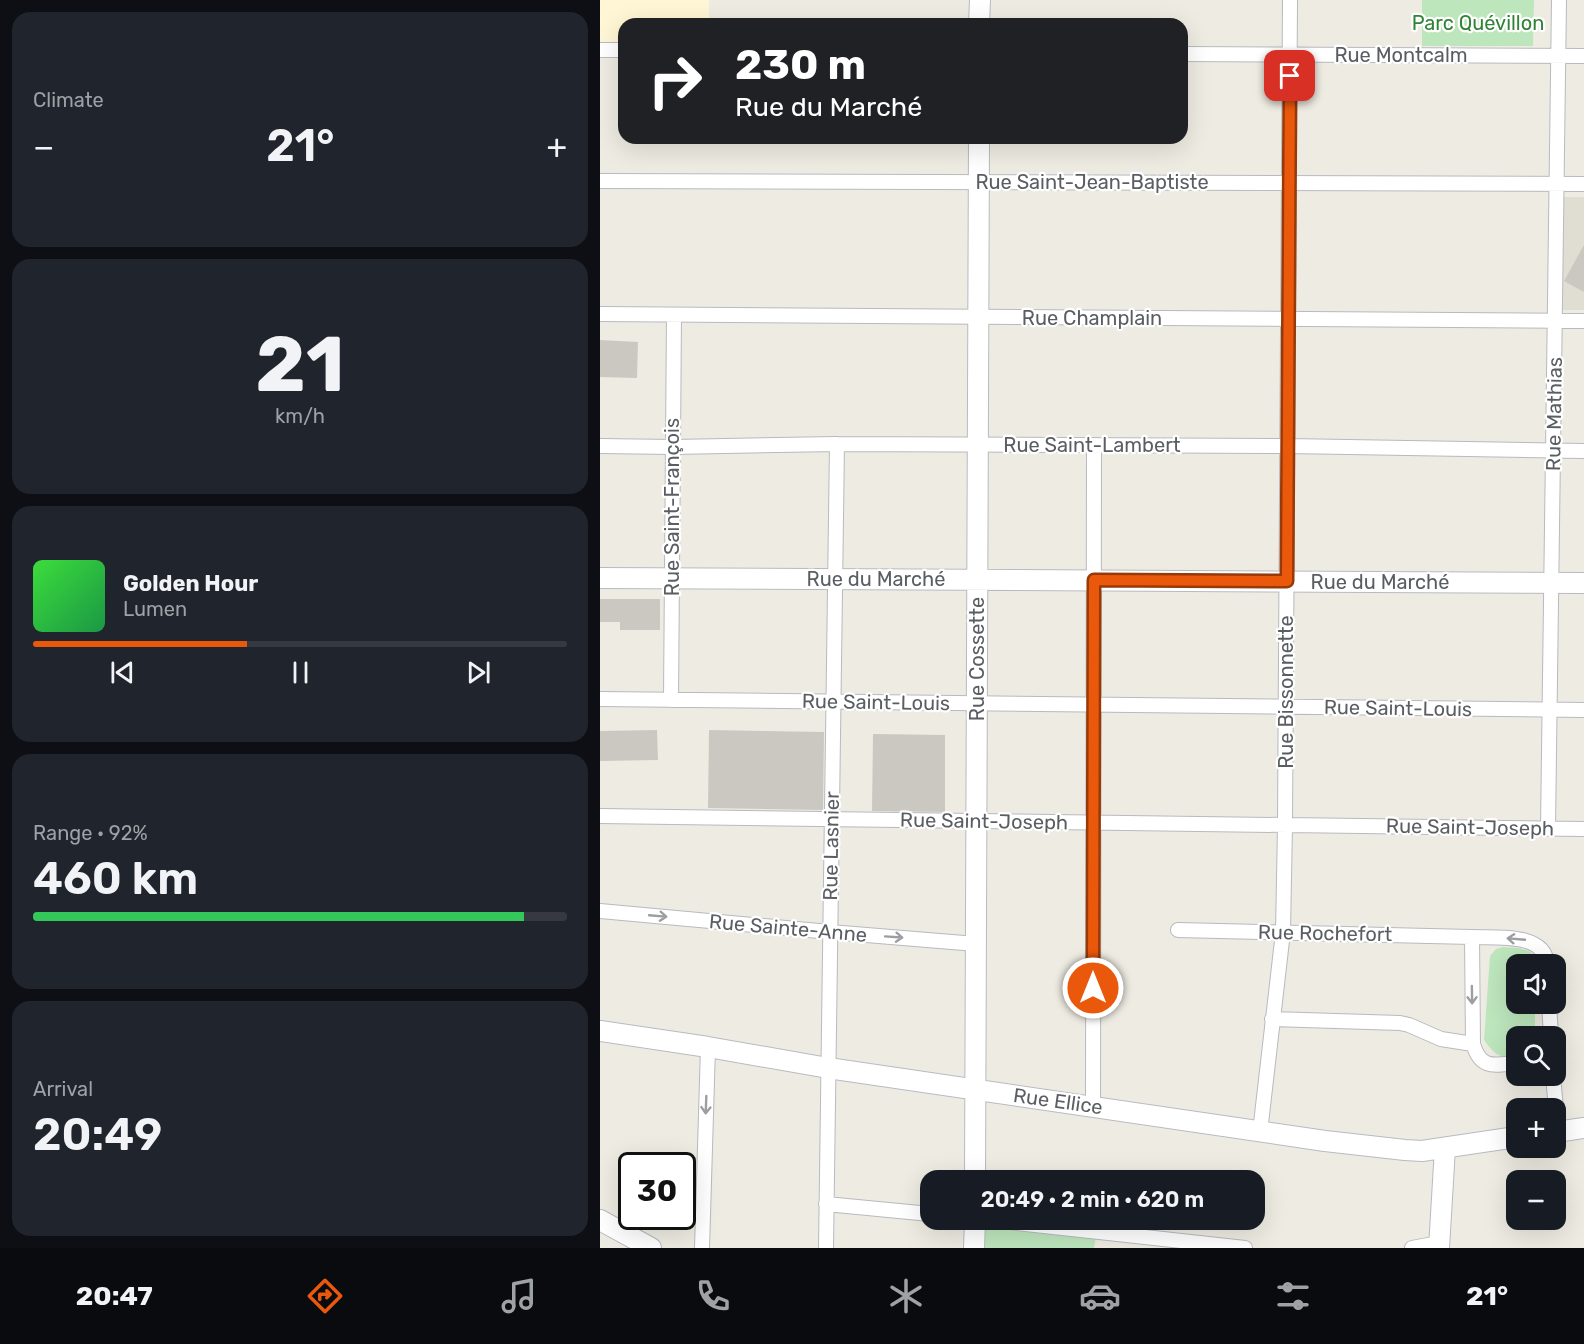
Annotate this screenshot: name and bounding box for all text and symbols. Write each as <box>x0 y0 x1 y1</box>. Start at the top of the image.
park label: Parc Quévillon <box>1412 11 1544 35</box>
text: 230 m <box>735 40 866 90</box>
icon: right <box>636 42 714 120</box>
street label: Rue Montcalm <box>1334 43 1468 67</box>
pin <box>1264 50 1315 101</box>
icon: arrive <box>1273 59 1306 92</box>
text: Climate <box>33 88 104 112</box>
text: Rue du Marché <box>735 91 922 123</box>
text: 21° <box>266 119 335 172</box>
text: − <box>33 127 54 166</box>
text: + <box>546 127 567 166</box>
street label: Rue Saint-Jean-Baptiste <box>975 170 1209 194</box>
street label: Rue Champlain <box>1022 306 1162 330</box>
text: 21 <box>255 318 345 411</box>
street label: Rue Mathias <box>1541 357 1567 471</box>
text: km/h <box>275 404 325 428</box>
street label: Rue Saint-François <box>660 418 684 596</box>
street label: Rue Saint-Lambert <box>1003 433 1181 457</box>
street label: Rue du Marché <box>807 567 945 591</box>
text: Golden Hour <box>123 570 258 597</box>
street label: Rue du Marché <box>1311 570 1449 594</box>
text: Lumen <box>123 597 187 621</box>
street label: Rue Cossette <box>965 597 989 721</box>
street label: Rue Bissonnette <box>1274 615 1298 769</box>
icon: previous <box>106 656 139 689</box>
icon: pause <box>284 656 317 689</box>
icon: next <box>462 656 495 689</box>
street label: Rue Saint-Louis <box>802 689 950 715</box>
street label: Rue Saint-Louis <box>1324 695 1472 721</box>
street label: Rue Lasnier <box>818 791 844 901</box>
street label: Rue Saint-Joseph <box>900 808 1068 834</box>
street label: Rue Saint-Joseph <box>1386 814 1554 840</box>
text: Range · 92% <box>33 821 148 845</box>
text: 460 km <box>33 852 198 905</box>
street label: Rue Sainte-Anne <box>708 909 868 947</box>
one-way arrow <box>648 911 668 922</box>
street label: Rue Rochefort <box>1258 920 1393 946</box>
one-way arrow <box>884 932 904 943</box>
one-way arrow <box>1507 933 1527 944</box>
map controls <box>1506 954 1566 1230</box>
button: sound <box>1506 954 1566 1014</box>
position arrow <box>1061 956 1125 1020</box>
one-way arrow <box>1467 985 1478 1005</box>
button: search <box>1506 1026 1566 1086</box>
text: Arrival <box>33 1077 93 1101</box>
street label: Rue Ellice <box>1012 1083 1104 1119</box>
one-way arrow <box>700 1095 712 1115</box>
button: + <box>1506 1098 1566 1158</box>
text: 20:49 <box>33 1108 162 1161</box>
speed limit sign: 30 <box>618 1152 696 1230</box>
button: − <box>1506 1170 1566 1230</box>
text: 20:49 · 2 min · 620 m <box>981 1186 1204 1213</box>
icon: directions <box>304 1275 346 1317</box>
icon: music <box>498 1275 540 1317</box>
icon: phone <box>692 1275 734 1317</box>
icon: climate <box>885 1275 927 1317</box>
icon: car <box>1079 1275 1121 1317</box>
icon: filters <box>1272 1275 1314 1317</box>
text: 20:47 <box>76 1280 153 1312</box>
text: 21° <box>1466 1280 1508 1312</box>

